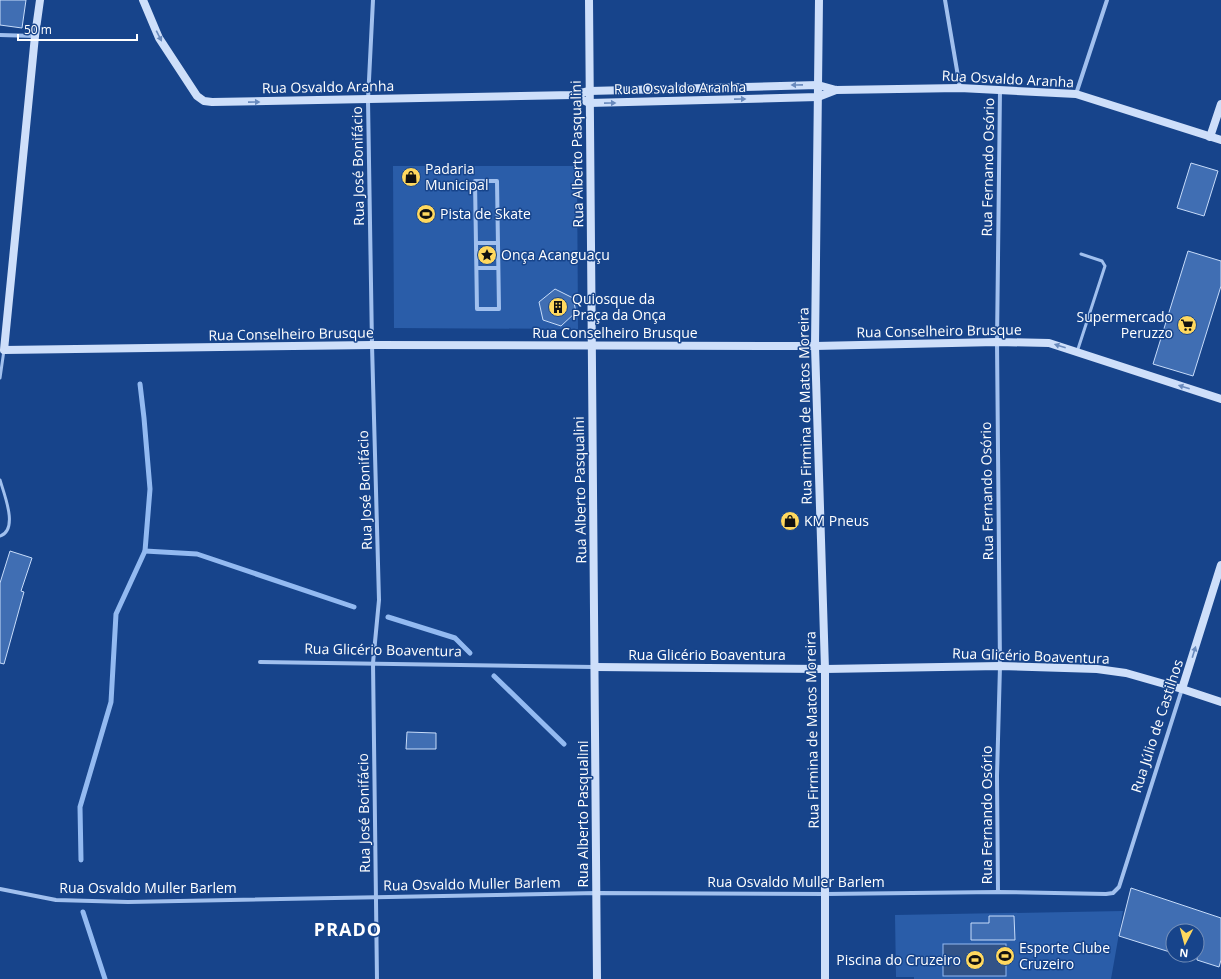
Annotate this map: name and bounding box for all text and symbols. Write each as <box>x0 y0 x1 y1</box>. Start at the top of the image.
scale bar <box>18 16 137 42</box>
text: 50 m <box>24 21 52 38</box>
one-way arrow <box>156 30 162 41</box>
street label: Rua Osvaldo Aranha <box>941 66 1075 91</box>
street label: Rua Osvaldo Aranha <box>262 76 394 97</box>
street label: Rua Osvaldo Aranha <box>614 77 746 98</box>
street label: Rua Alberto Pasqualini <box>566 80 587 228</box>
one-way arrow <box>791 82 803 89</box>
one-way arrow <box>734 96 747 102</box>
street label: Rua Fernando Osório <box>977 97 998 236</box>
one-way arrow <box>248 99 261 105</box>
one-way arrow <box>604 99 616 106</box>
street label: Rua José Bonifácio <box>347 106 368 226</box>
place label: Padaria Municipal <box>425 159 488 194</box>
shop icon: Padaria Municipal <box>400 166 422 188</box>
sports icon: Pista de Skate <box>415 203 437 225</box>
place label: Pista de Skate <box>440 204 531 223</box>
place icon: Onça Acanguaçu <box>476 244 498 266</box>
place label: Onça Acanguaçu <box>501 245 610 264</box>
place label: Quiosque da Praça da Onça <box>572 289 666 324</box>
building icon: Quiosque da Praça da Onça <box>547 296 569 318</box>
street label: Rua Firmina de Matos Moreira <box>793 307 816 505</box>
place label: Supermercado Peruzzo <box>1077 307 1173 342</box>
supermarket icon: Supermercado Peruzzo <box>1176 314 1198 336</box>
street label: Rua Conselheiro Brusque <box>856 320 1022 341</box>
street label: Rua Conselheiro Brusque <box>208 323 374 344</box>
street label: Rua Conselheiro Brusque <box>532 323 698 342</box>
one-way arrow <box>1054 343 1066 349</box>
one-way arrow <box>1178 383 1190 389</box>
street label: Rua Alberto Pasqualini <box>569 416 590 564</box>
street label: Rua Fernando Osório <box>976 422 997 561</box>
street label: Rua José Bonifácio <box>353 430 376 550</box>
shop icon: KM Pneus <box>779 510 801 532</box>
place label: KM Pneus <box>804 511 869 530</box>
street label: Rua Firmina de Matos Moreira <box>800 631 823 829</box>
street label: Rua Glicério Boaventura <box>304 639 462 660</box>
street label: Rua Glicério Boaventura <box>952 643 1110 668</box>
street label: Rua Glicério Boaventura <box>628 645 786 664</box>
one-way arrow <box>1191 646 1197 658</box>
street label: Rua Júlio de Castilhos <box>1126 656 1187 795</box>
street label: Rua Alberto Pasqualini <box>573 740 592 888</box>
street label: Rua Fernando Osório <box>977 746 996 884</box>
street label: Rua José Bonifácio <box>353 753 374 873</box>
street label: Rua Osvaldo Muller Barlem <box>383 872 561 895</box>
street label: Rua Osvaldo Muller Barlem <box>707 872 885 891</box>
street label: Rua Osvaldo Muller Barlem <box>59 878 237 897</box>
district label: PRADO <box>314 917 382 941</box>
north arrow <box>1165 923 1205 963</box>
place label: Esporte Clube Cruzeiro <box>1019 938 1110 973</box>
sports icon: Esporte Clube Cruzeiro <box>994 945 1016 967</box>
text: N <box>1179 946 1189 961</box>
sports icon: Piscina do Cruzeiro <box>964 949 986 971</box>
place label: Piscina do Cruzeiro <box>836 950 961 969</box>

